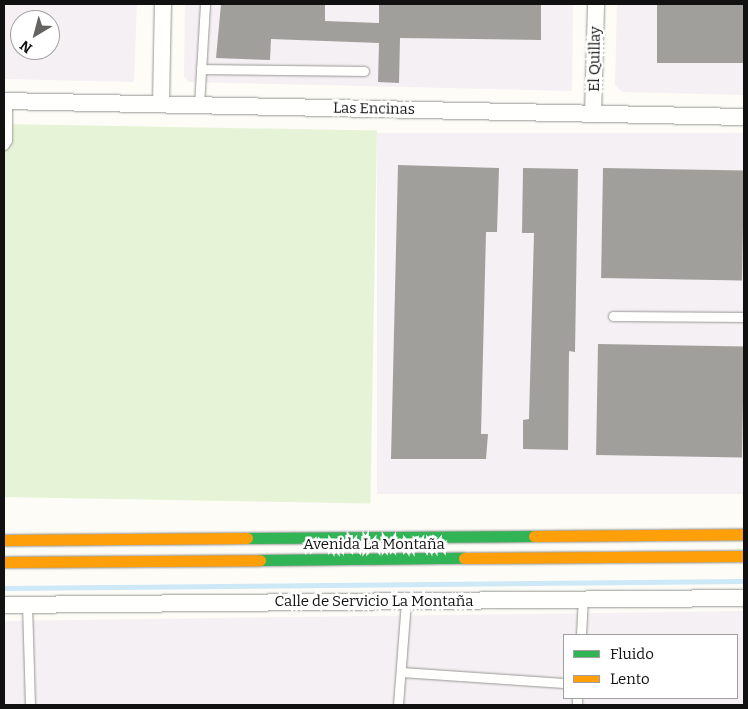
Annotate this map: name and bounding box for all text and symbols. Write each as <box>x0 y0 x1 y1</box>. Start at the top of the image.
north arrow <box>10 10 60 60</box>
street label: El Quillay <box>585 26 605 92</box>
text: N <box>17 37 36 57</box>
street label: Las Encinas <box>333 99 415 119</box>
street label: Avenida La Montaña <box>303 536 445 554</box>
street label: Calle de Servicio La Montaña <box>275 593 473 611</box>
legend <box>563 634 738 699</box>
text: Fluido <box>610 645 654 663</box>
text: Lento <box>610 670 650 688</box>

